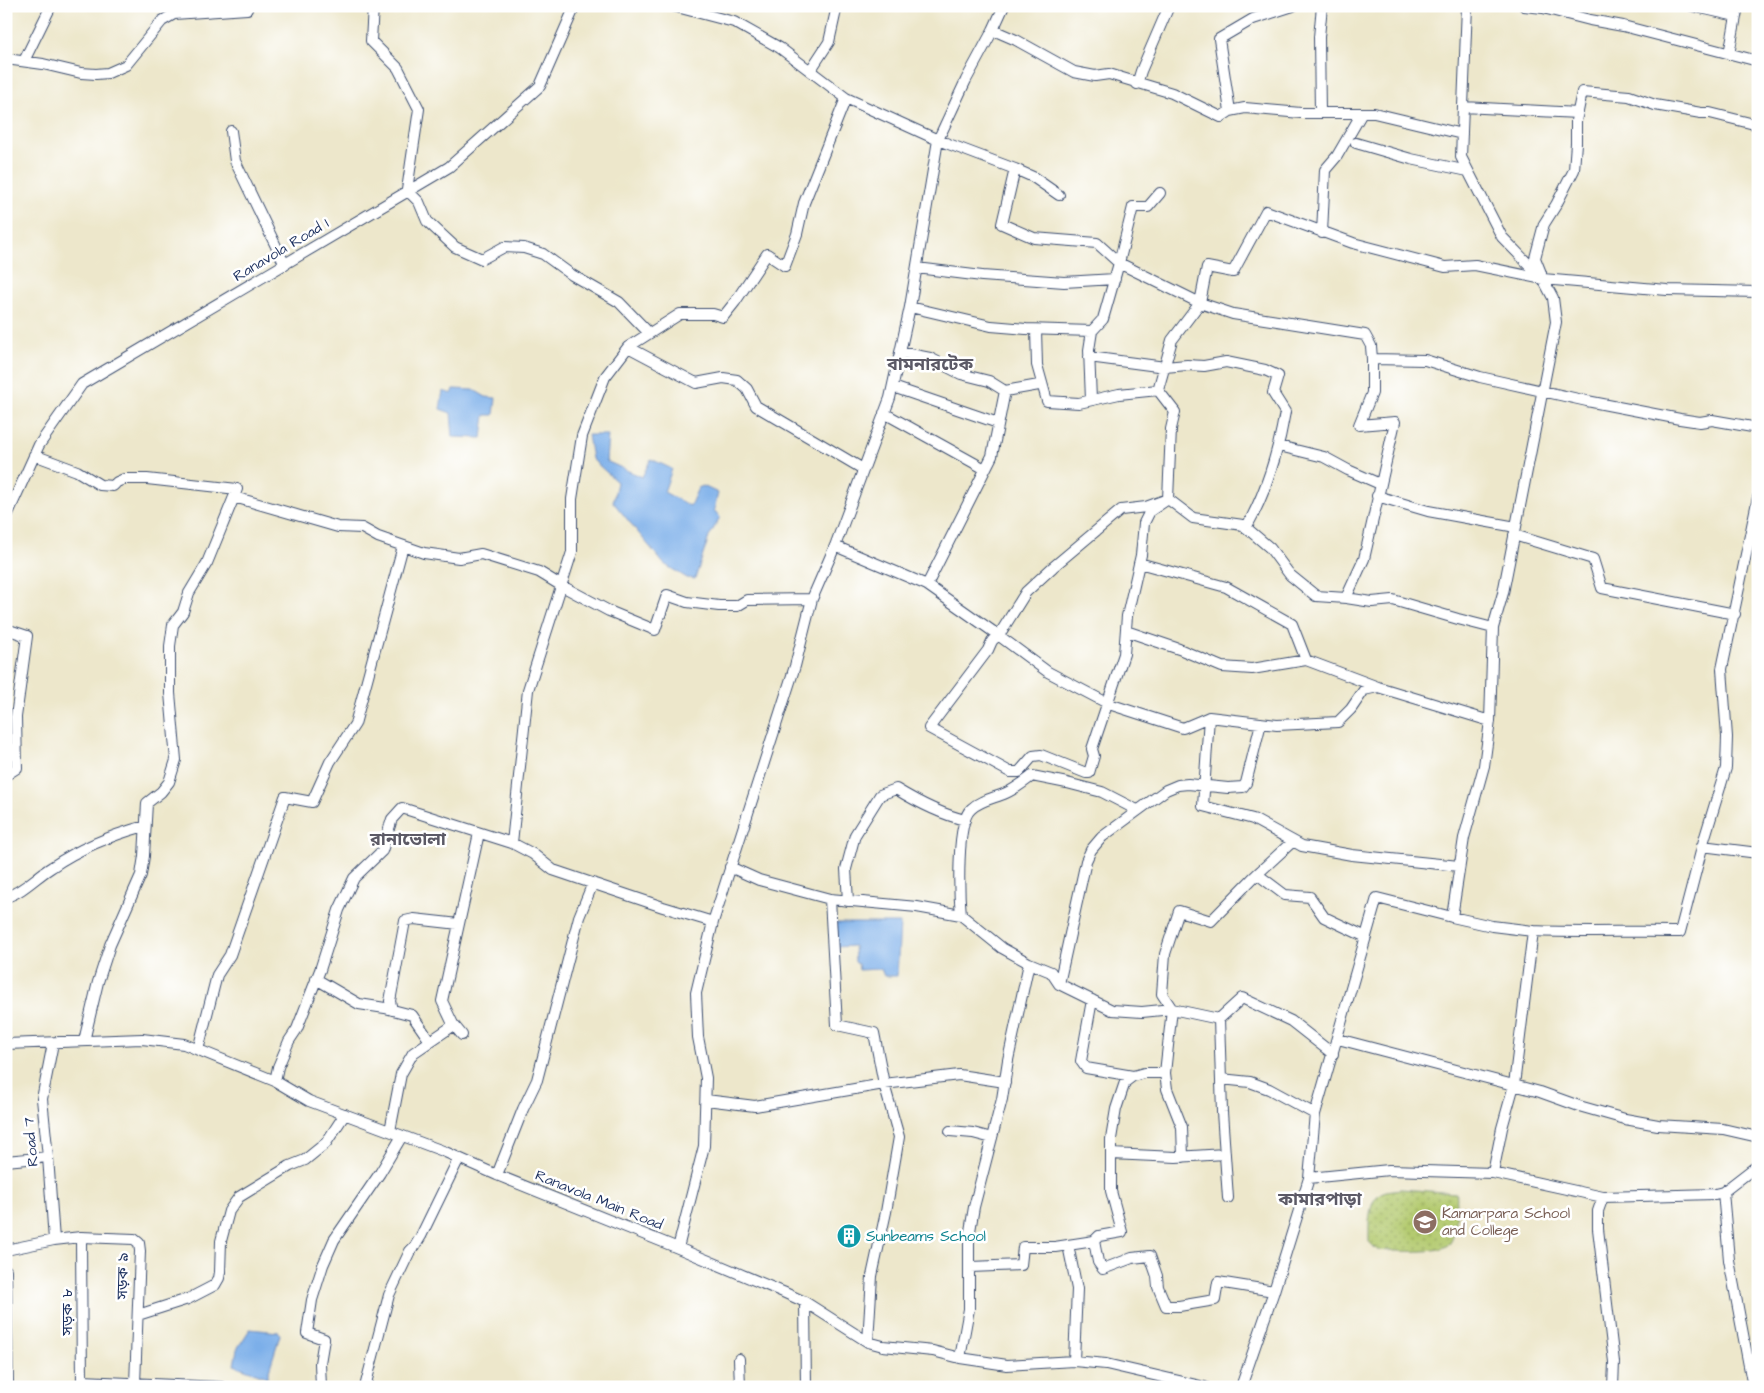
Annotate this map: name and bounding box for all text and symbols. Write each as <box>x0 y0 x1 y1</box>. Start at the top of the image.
street label: Ranavola Road 1 <box>229 213 333 287</box>
district label: বামনারটেক <box>886 352 973 377</box>
district label: রানাভোলা <box>369 827 447 852</box>
street label: Road 7 <box>18 1116 44 1168</box>
street label: Ranavola Main Road <box>532 1165 666 1235</box>
district label: কামারপাড়া <box>1277 1187 1363 1212</box>
place label: Kamarpara School and College <box>1442 1203 1570 1242</box>
school or university icon: Kamarpara School and College <box>1412 1209 1438 1235</box>
building icon: Sunbeams School <box>836 1223 862 1249</box>
place label: Sunbeams School <box>866 1226 986 1247</box>
street label: সড়ক ৯ <box>112 1252 134 1301</box>
street label: সড়ক ৮ <box>57 1288 78 1337</box>

